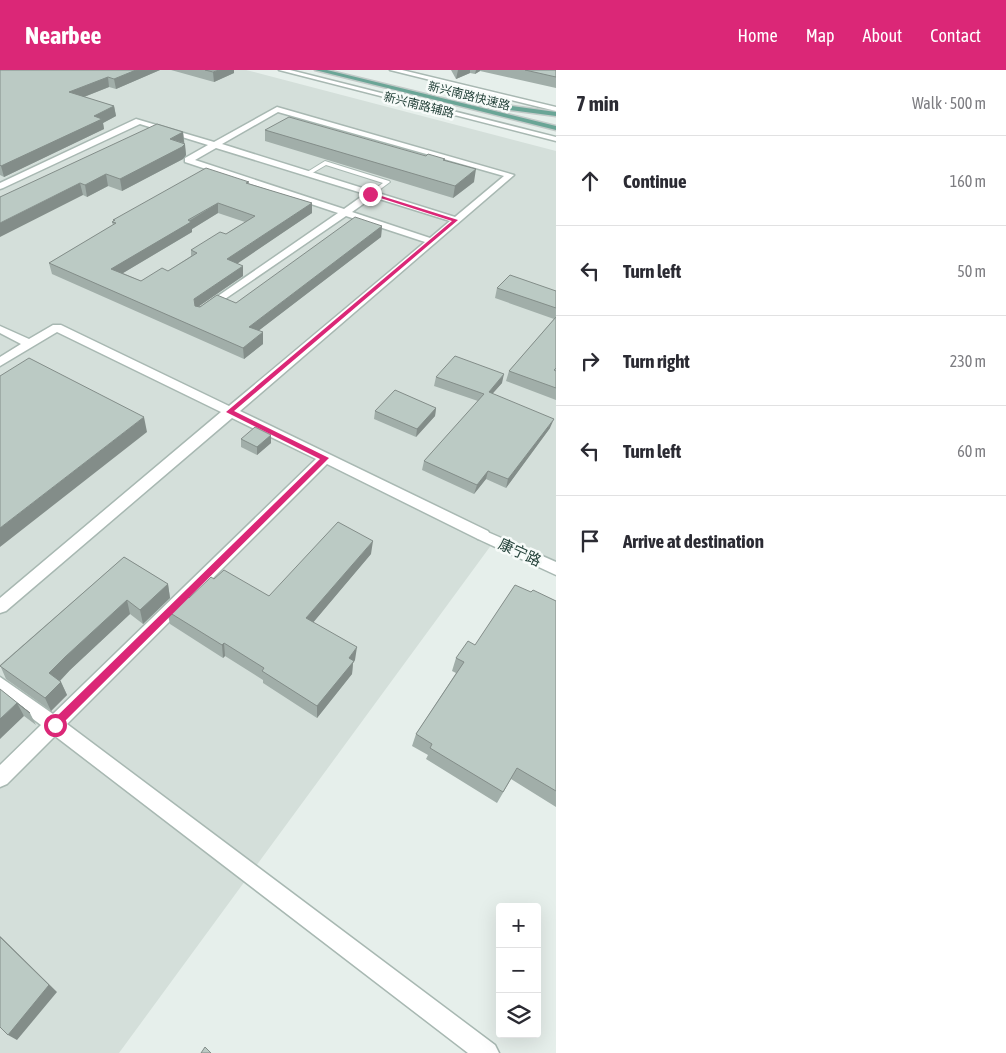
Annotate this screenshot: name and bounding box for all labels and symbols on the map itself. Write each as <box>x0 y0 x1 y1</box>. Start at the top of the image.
street label: 新兴南路快速路 <box>427 79 511 113</box>
street label: 新兴南路辅路 <box>382 89 456 121</box>
route end <box>359 183 382 206</box>
street label: 康宁路 <box>496 535 544 569</box>
route start <box>44 714 67 737</box>

